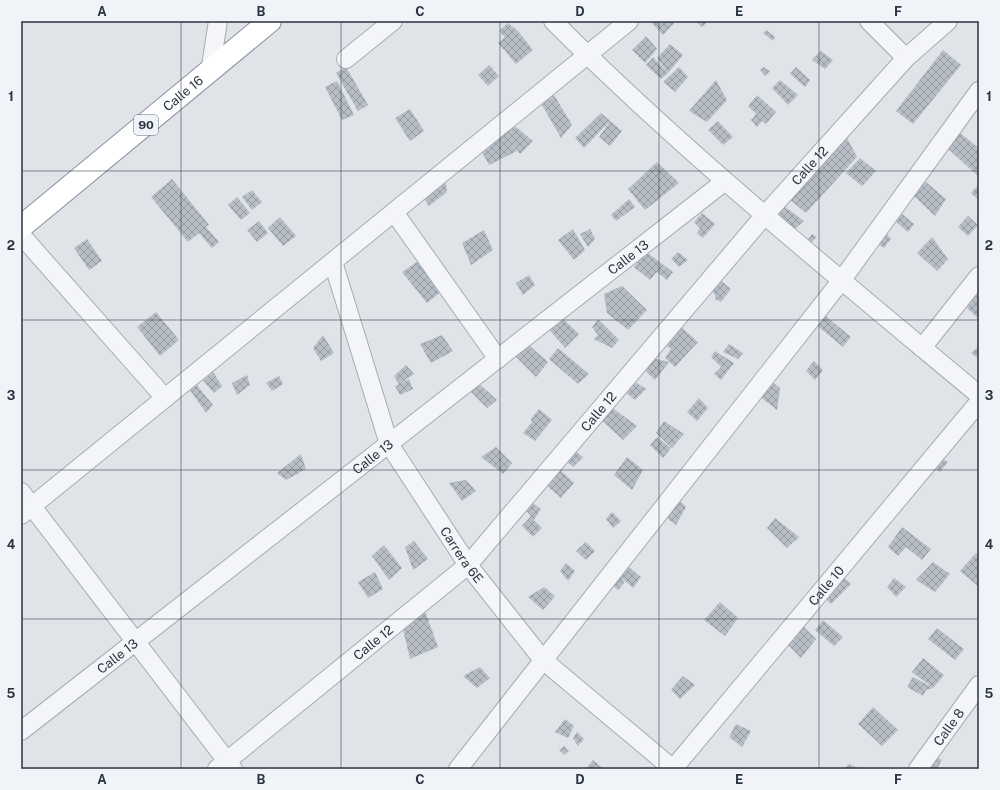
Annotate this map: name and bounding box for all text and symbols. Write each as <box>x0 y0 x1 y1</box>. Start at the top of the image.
text: A <box>97 4 107 19</box>
text: B <box>257 4 266 19</box>
text: C <box>415 4 425 19</box>
text: D <box>575 4 585 19</box>
text: E <box>735 4 743 19</box>
text: F <box>894 4 902 19</box>
street label: Calle 16 <box>160 73 206 114</box>
text: 1 <box>8 89 14 104</box>
text: 1 <box>986 89 992 104</box>
road number: 90 <box>134 115 158 135</box>
street label: Calle 12 <box>789 143 831 188</box>
street label: Calle 13 <box>605 237 651 278</box>
text: 2 <box>7 238 15 253</box>
text: 2 <box>985 238 993 253</box>
text: 3 <box>7 388 16 403</box>
text: 3 <box>985 388 994 403</box>
street label: Calle 12 <box>578 389 620 434</box>
street label: Calle 13 <box>350 436 396 477</box>
street label: Carrera 6E <box>437 524 486 586</box>
text: 4 <box>7 537 16 552</box>
text: 4 <box>985 537 994 552</box>
street label: Calle 10 <box>806 563 847 609</box>
street label: Calle 12 <box>350 622 396 663</box>
street label: Calle 13 <box>94 636 141 677</box>
text: 5 <box>7 686 16 701</box>
text: 5 <box>985 686 994 701</box>
street label: Calle 8 <box>930 706 967 749</box>
text: A <box>97 772 107 787</box>
text: B <box>257 772 266 787</box>
text: C <box>415 772 425 787</box>
text: D <box>575 772 585 787</box>
text: E <box>735 772 743 787</box>
text: F <box>894 772 902 787</box>

